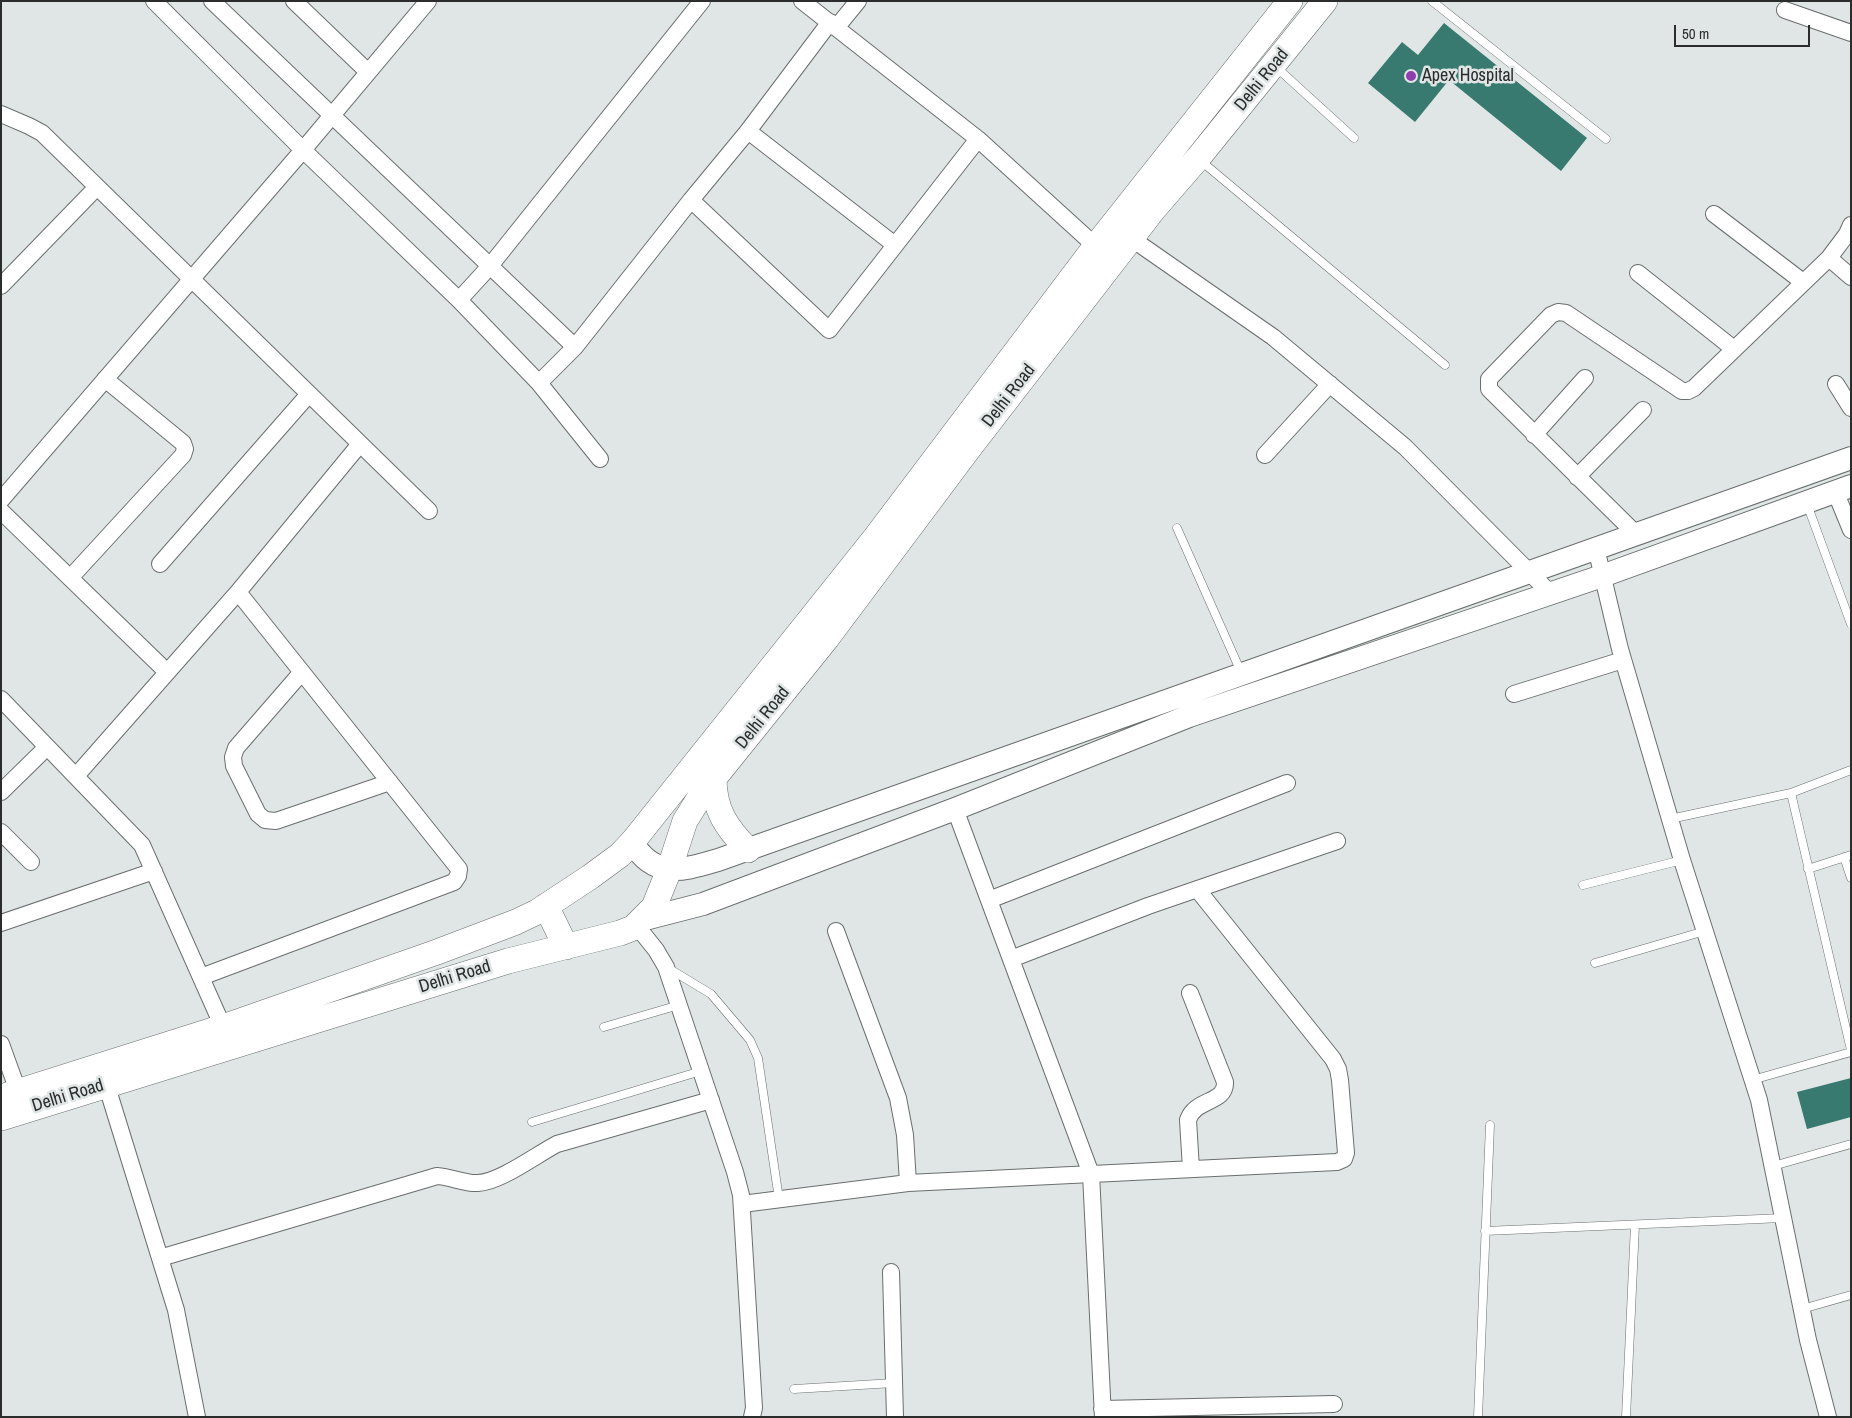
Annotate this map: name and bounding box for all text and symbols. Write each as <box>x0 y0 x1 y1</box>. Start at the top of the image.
scale bar <box>1677 15 1813 47</box>
text: 50 m <box>1682 23 1709 44</box>
street label: Delhi Road <box>1230 45 1294 115</box>
place label: Apex Hospital <box>1422 65 1514 87</box>
marker: Apex Hospital <box>1404 69 1418 83</box>
street label: Delhi Road <box>978 360 1040 432</box>
street label: Delhi Road <box>731 683 795 753</box>
street label: Delhi Road <box>417 956 493 998</box>
street label: Delhi Road <box>30 1075 106 1117</box>

